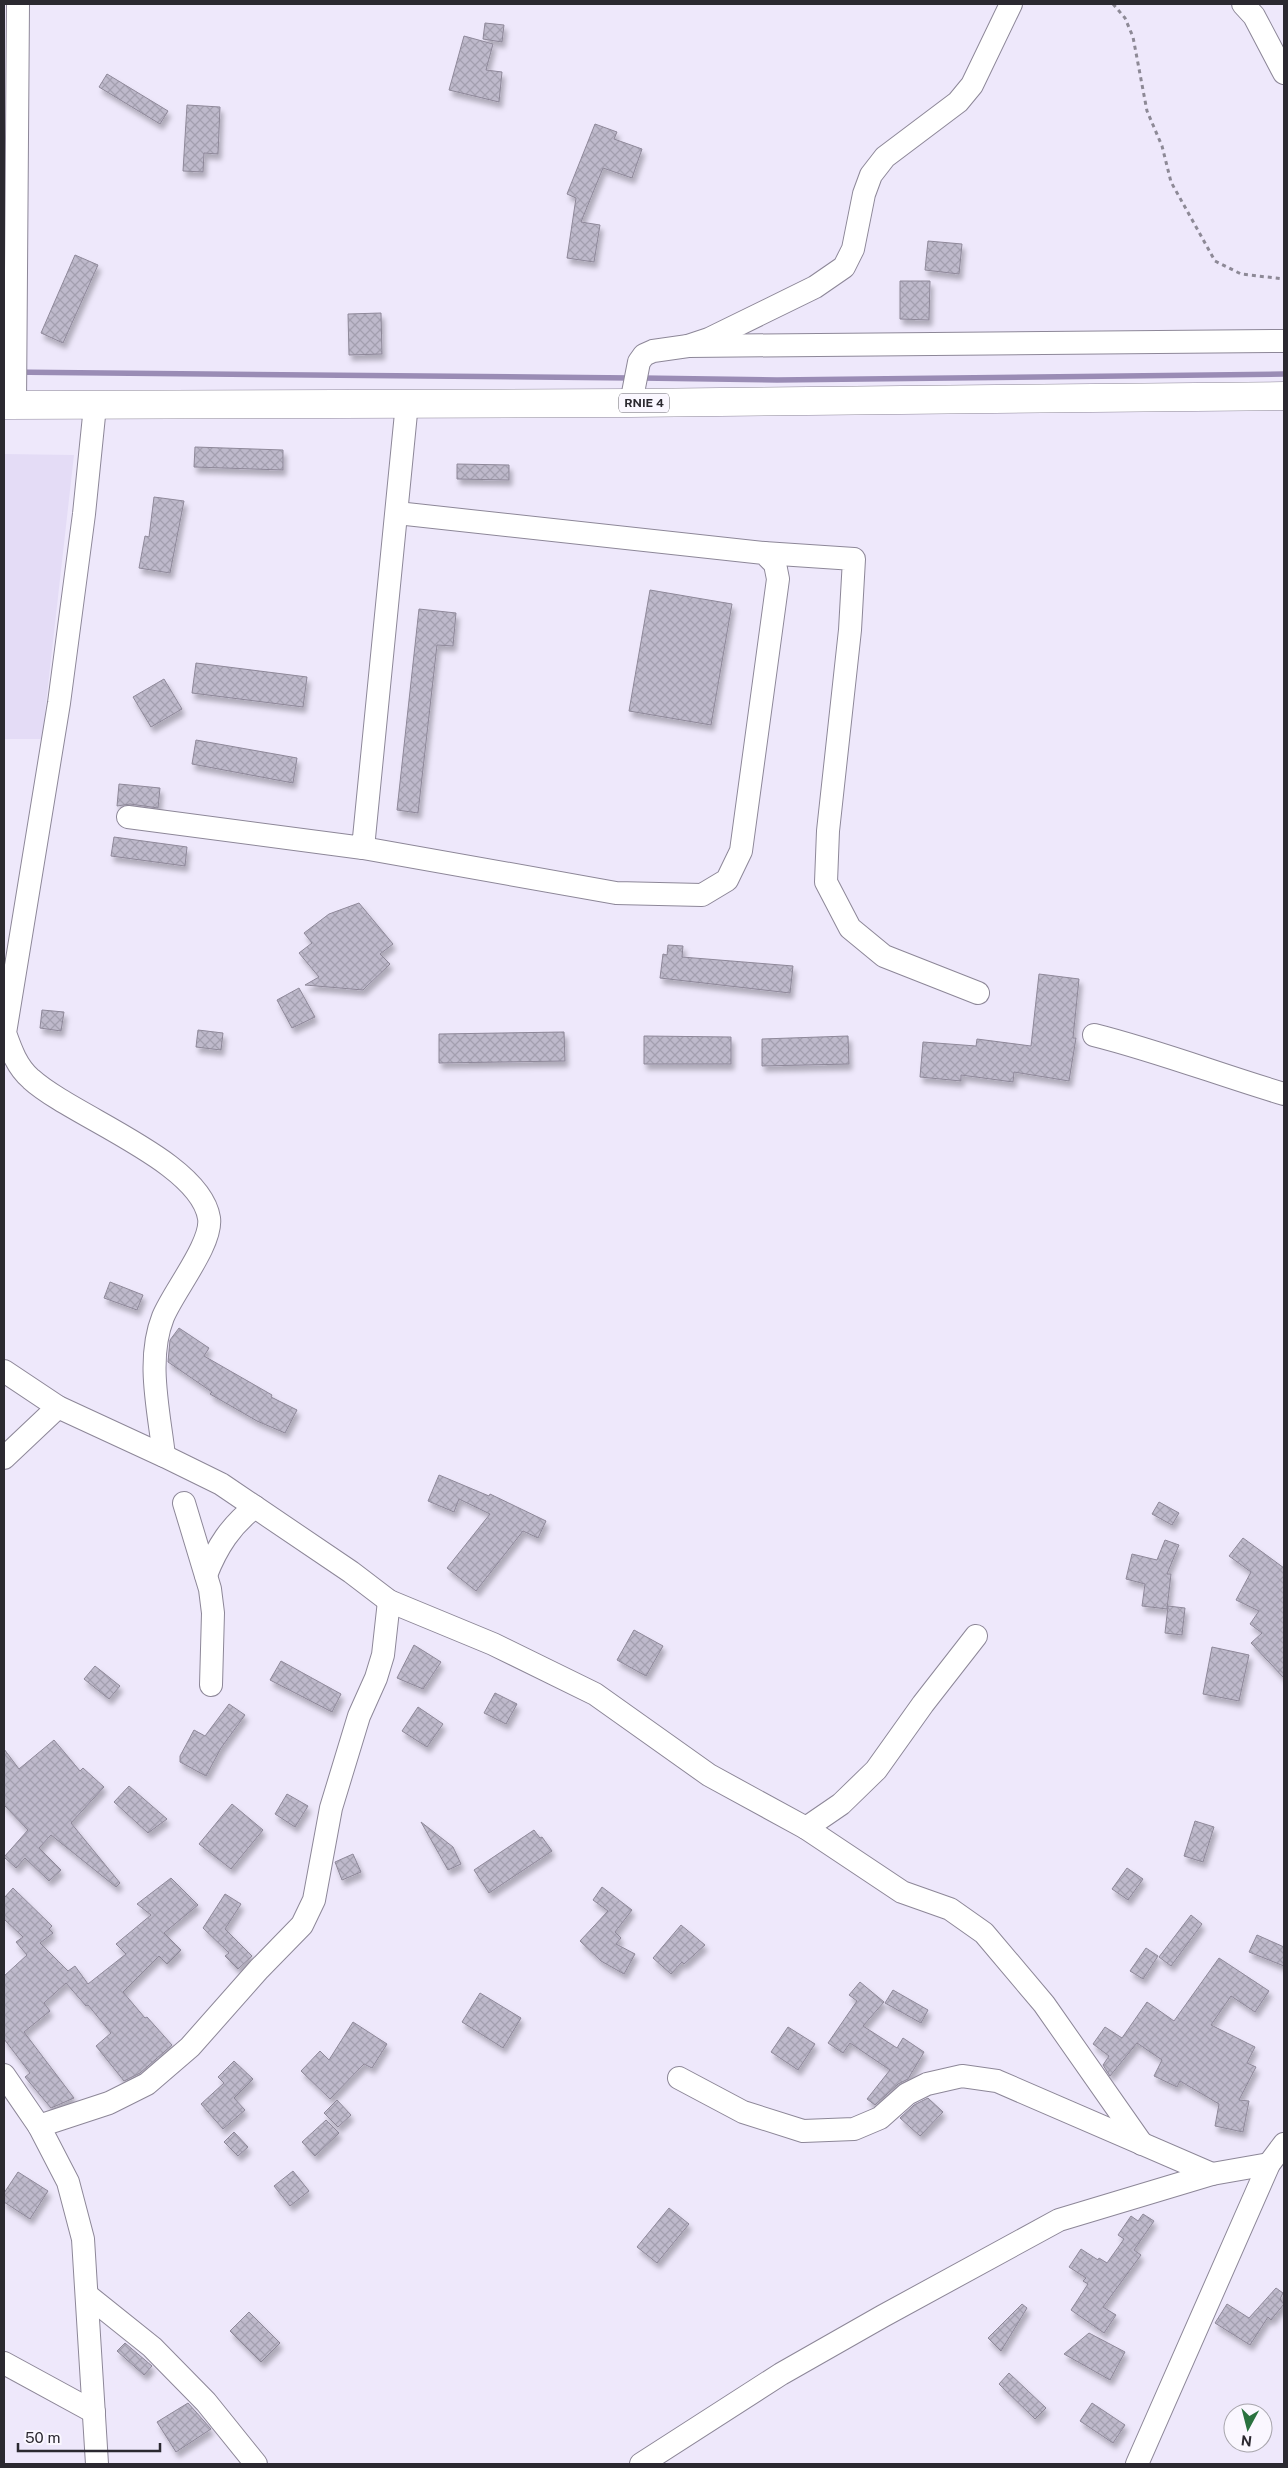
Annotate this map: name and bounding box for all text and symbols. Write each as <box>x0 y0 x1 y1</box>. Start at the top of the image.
road number: RNIE 4 <box>619 393 669 412</box>
north arrow <box>1223 2403 1273 2453</box>
scale bar <box>18 2420 160 2452</box>
text: 50 m <box>25 2429 60 2446</box>
text: N <box>1240 2432 1253 2450</box>

